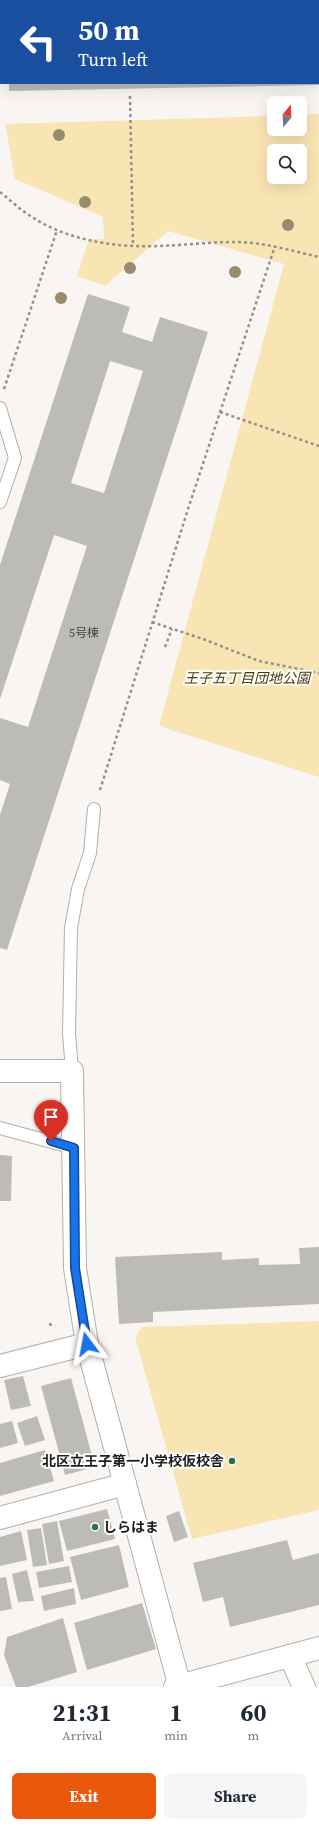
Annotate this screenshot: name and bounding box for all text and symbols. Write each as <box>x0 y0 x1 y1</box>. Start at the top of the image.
text: 50 m <box>78 11 140 49</box>
icon: left <box>12 16 64 68</box>
text: Turn left <box>78 47 148 72</box>
north arrow <box>267 96 307 136</box>
map controls <box>267 96 307 184</box>
button: search <box>267 144 307 184</box>
house number: 5号棟 <box>69 625 99 641</box>
park label: 王子五丁目団地公園 <box>184 668 312 688</box>
pin <box>34 1100 68 1141</box>
icon: arrive <box>40 1106 62 1128</box>
position arrow <box>66 1323 108 1365</box>
place label: 北区立王子第一小学校仮校舎 <box>42 1451 224 1471</box>
marker: 北区立王子第一小学校仮校舎 <box>227 1456 237 1466</box>
place label: しらはま <box>103 1517 159 1537</box>
marker: しらはま <box>90 1522 100 1532</box>
text: 21:31 <box>53 1696 112 1729</box>
text: 1 <box>170 1696 183 1729</box>
text: 60 <box>240 1696 266 1729</box>
text: Arrival <box>62 1727 102 1744</box>
text: min <box>164 1727 188 1744</box>
text: m <box>248 1727 259 1744</box>
button: Exit <box>12 1773 156 1819</box>
button: Share <box>164 1773 307 1819</box>

